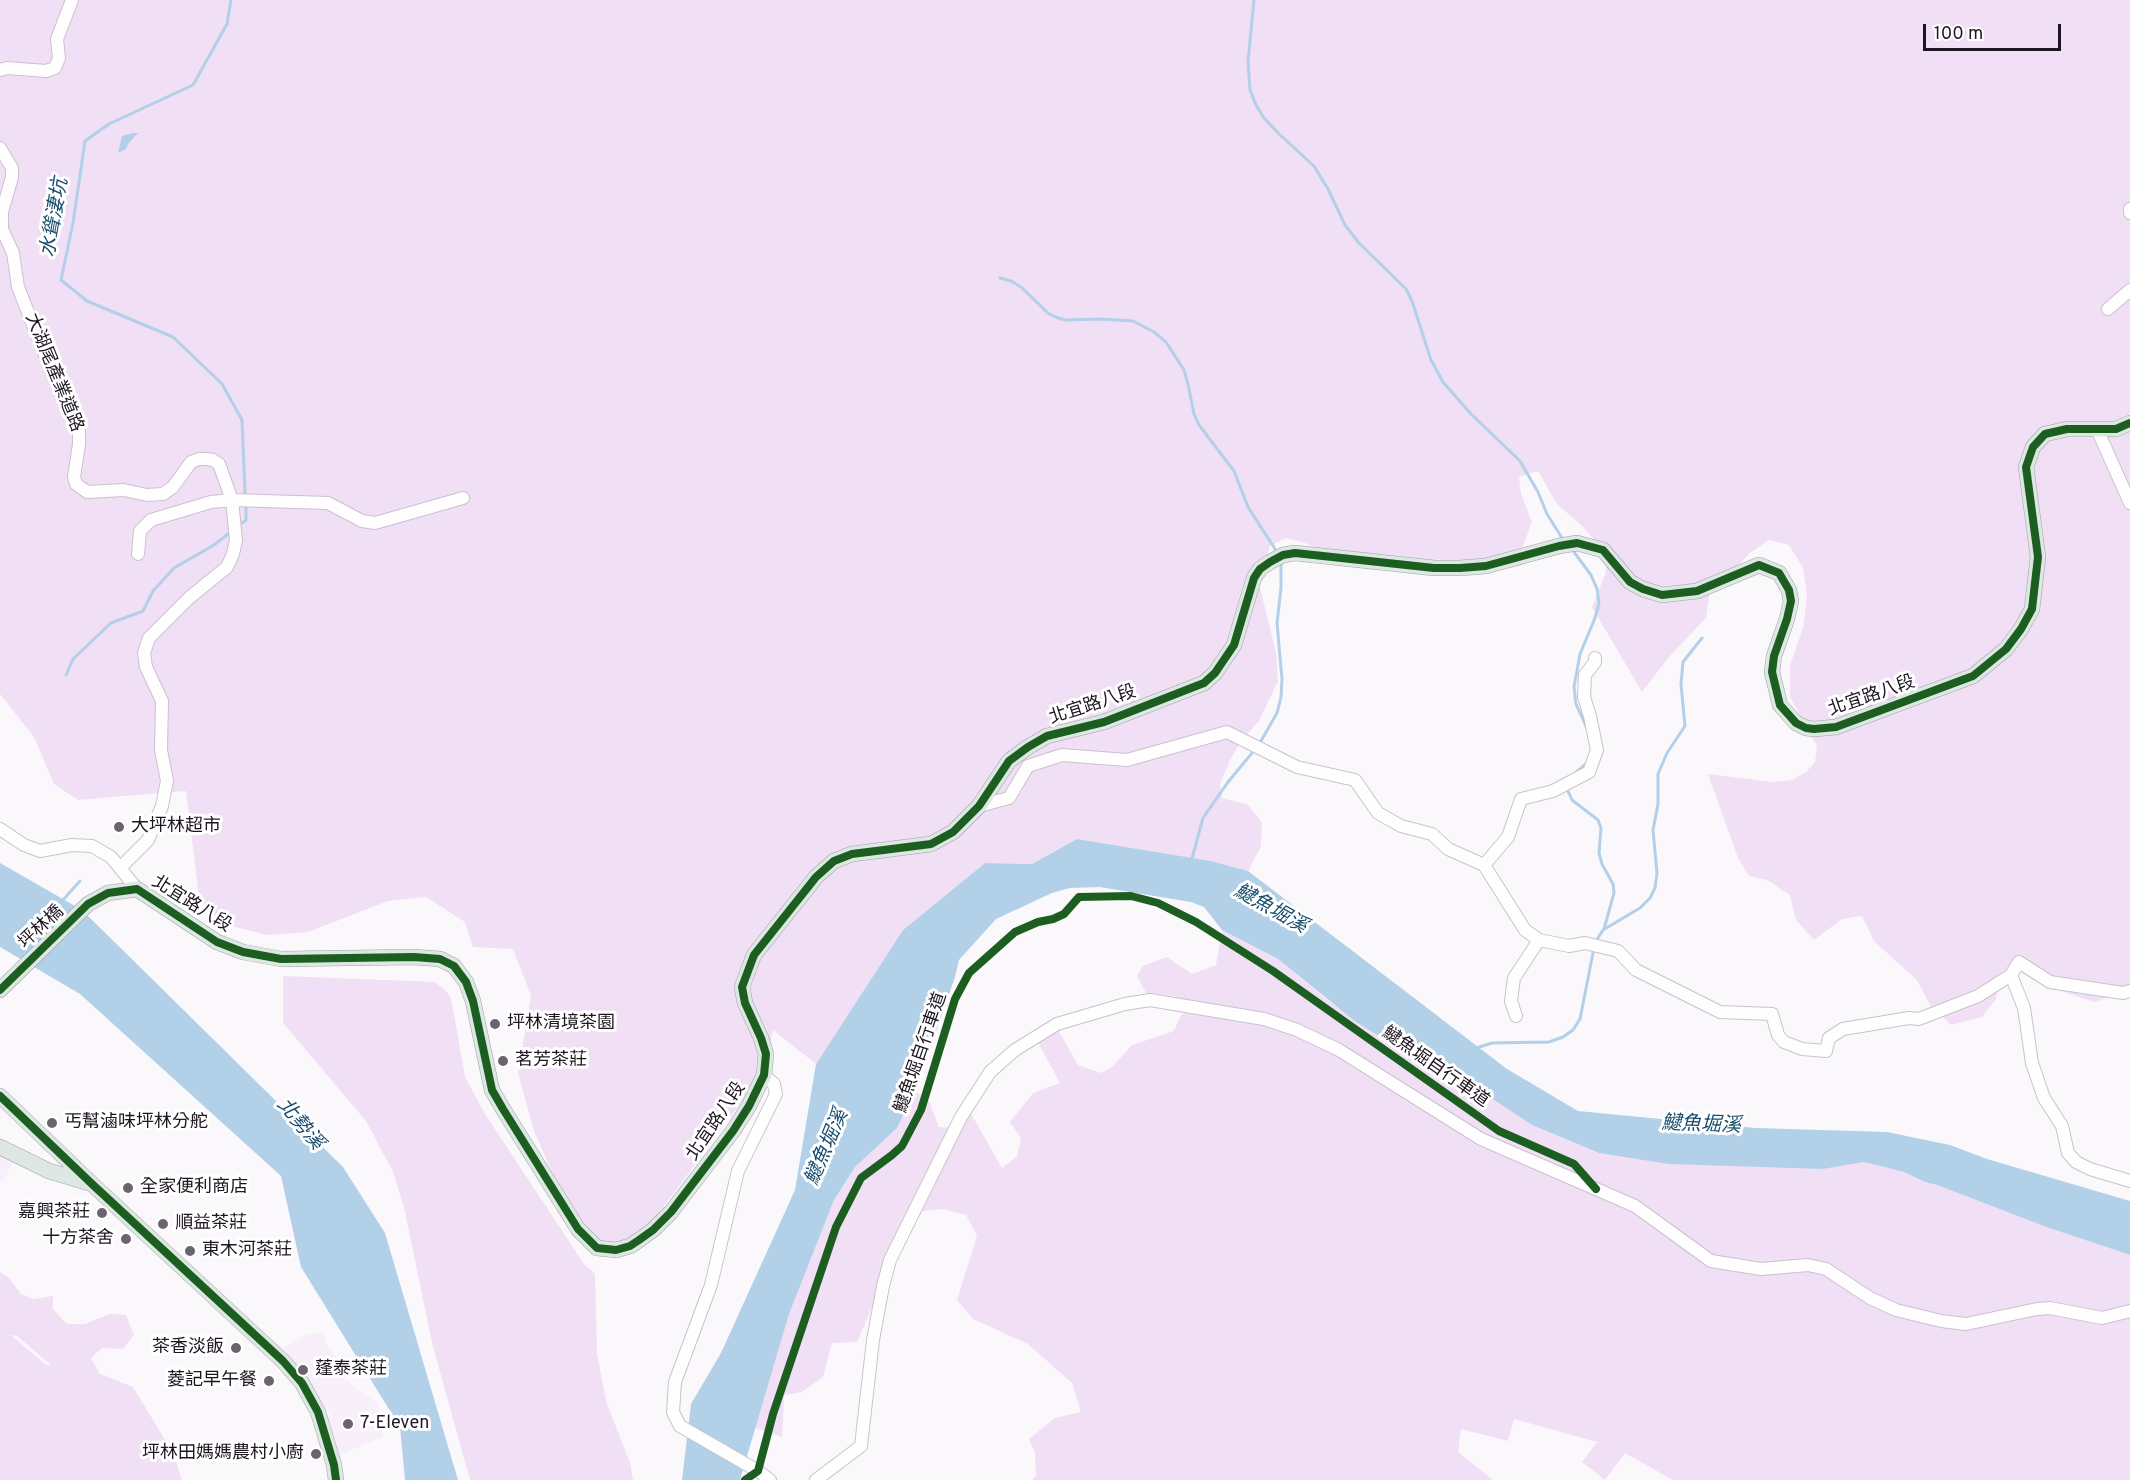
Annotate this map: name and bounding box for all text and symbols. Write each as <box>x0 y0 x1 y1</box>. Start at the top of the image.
scale bar <box>1926 12 2064 50</box>
text: 100 m <box>1934 23 1983 46</box>
water label: 水聳淒坑 <box>37 177 75 259</box>
street label: 大湖尾產業道路 <box>19 311 87 435</box>
street label: 北宜路八段 <box>1826 672 1918 722</box>
street label: 北宜路八段 <box>1047 682 1139 730</box>
place label: 大坪林超市 <box>131 816 221 838</box>
marker: 大坪林超市 <box>112 820 126 834</box>
street label: 北宜路八段 <box>147 872 235 938</box>
water label: 𩻸魚堀溪 <box>1229 880 1311 940</box>
street label: 坪林橋 <box>15 902 69 954</box>
street label: 𩻸魚堀自行車道 <box>891 990 953 1116</box>
place label: 坪林清境茶園 <box>507 1013 615 1035</box>
marker: 坪林清境茶園 <box>488 1017 502 1031</box>
street label: 𩻸魚堀自行車道 <box>1377 1023 1493 1113</box>
place label: 茗芳茶莊 <box>515 1050 587 1072</box>
marker: 茗芳茶莊 <box>496 1054 510 1068</box>
street label: 北宜路八段 <box>683 1079 751 1165</box>
water label: 北勢溪 <box>271 1094 327 1156</box>
water label: 𩻸魚堀溪 <box>801 1106 855 1190</box>
place label: 丐幫滷味坪林分舵 <box>64 1112 208 1134</box>
water label: 𩻸魚堀溪 <box>1661 1113 1741 1139</box>
marker: 丐幫滷味坪林分舵 <box>45 1116 59 1130</box>
place label: 全家便利商店 <box>140 1177 248 1199</box>
marker: 全家便利商店 <box>121 1181 135 1195</box>
place label: 嘉興茶莊 <box>18 1202 90 1224</box>
marker: 嘉興茶莊 <box>95 1206 109 1220</box>
place label: 順益茶莊 <box>175 1213 247 1235</box>
marker: 順益茶莊 <box>156 1217 170 1231</box>
place label: 十方茶舍 <box>42 1228 114 1250</box>
marker: 十方茶舍 <box>119 1232 133 1246</box>
place label: 東木河茶莊 <box>202 1240 292 1262</box>
marker: 東木河茶莊 <box>183 1244 197 1258</box>
place label: 茶香淡飯 <box>152 1337 224 1359</box>
marker: 茶香淡飯 <box>229 1341 243 1355</box>
place label: 蓬泰茶莊 <box>315 1359 387 1381</box>
marker: 蓬泰茶莊 <box>296 1363 310 1377</box>
place label: 菱記早午餐 <box>167 1370 257 1392</box>
marker: 菱記早午餐 <box>262 1374 276 1388</box>
place label: 7-Eleven <box>360 1413 429 1435</box>
marker: 7-Eleven <box>341 1417 355 1431</box>
place label: 坪林田媽媽農村小廚 <box>142 1443 304 1465</box>
marker: 坪林田媽媽農村小廚 <box>309 1447 323 1461</box>

